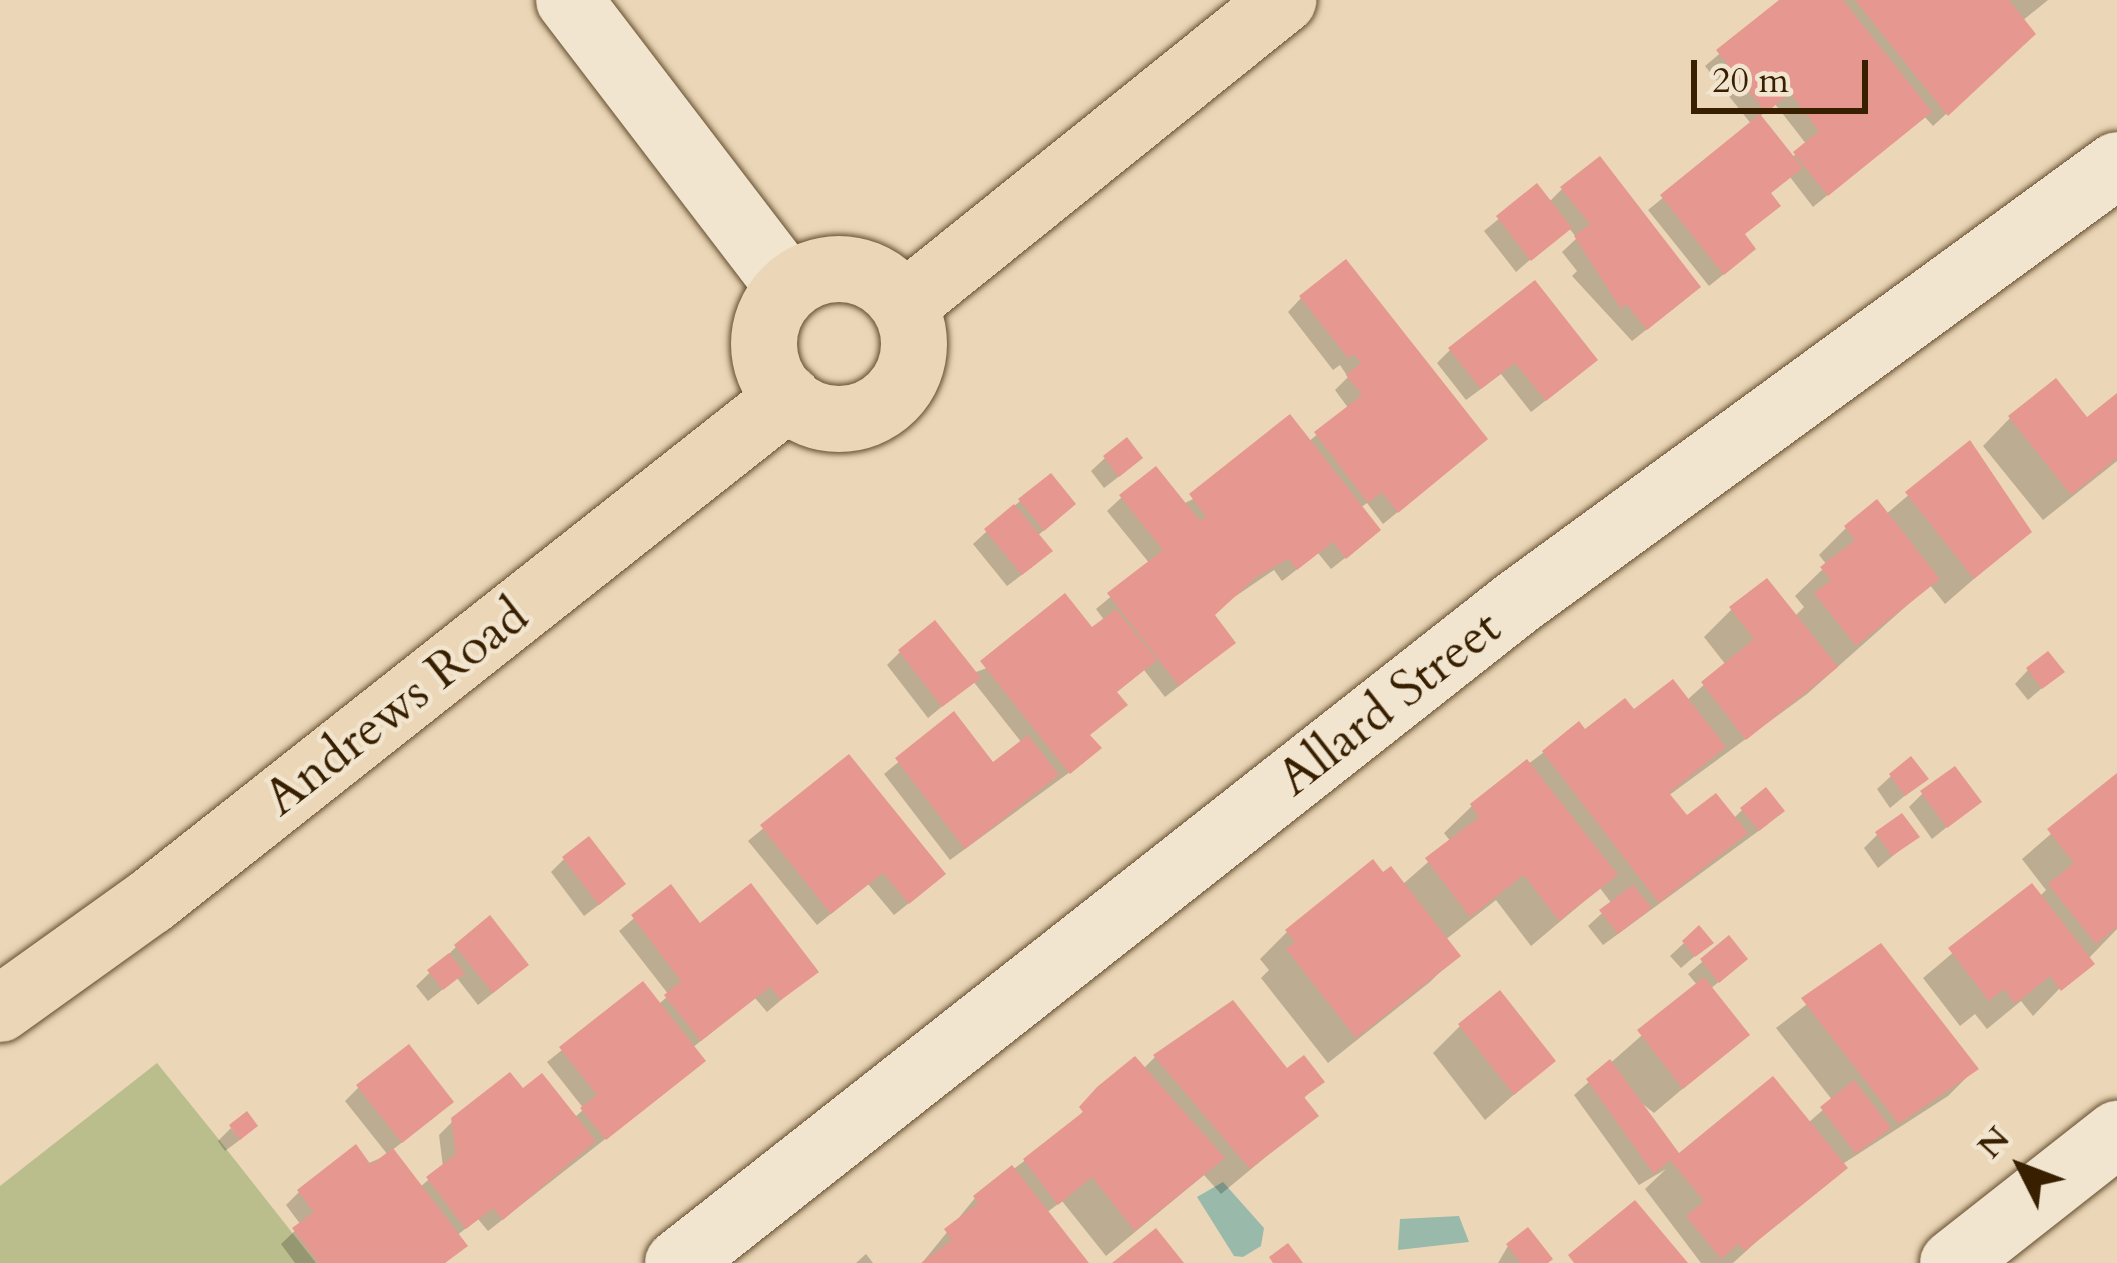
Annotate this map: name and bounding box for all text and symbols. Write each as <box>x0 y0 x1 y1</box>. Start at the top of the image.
scale bar <box>1697 36 1874 110</box>
text: 20 m <box>1712 56 1789 105</box>
street label: Andrews Road <box>252 585 540 829</box>
street label: Allard Street <box>1265 597 1513 809</box>
north arrow <box>1961 1107 2081 1227</box>
text: N <box>1968 1117 2020 1168</box>

